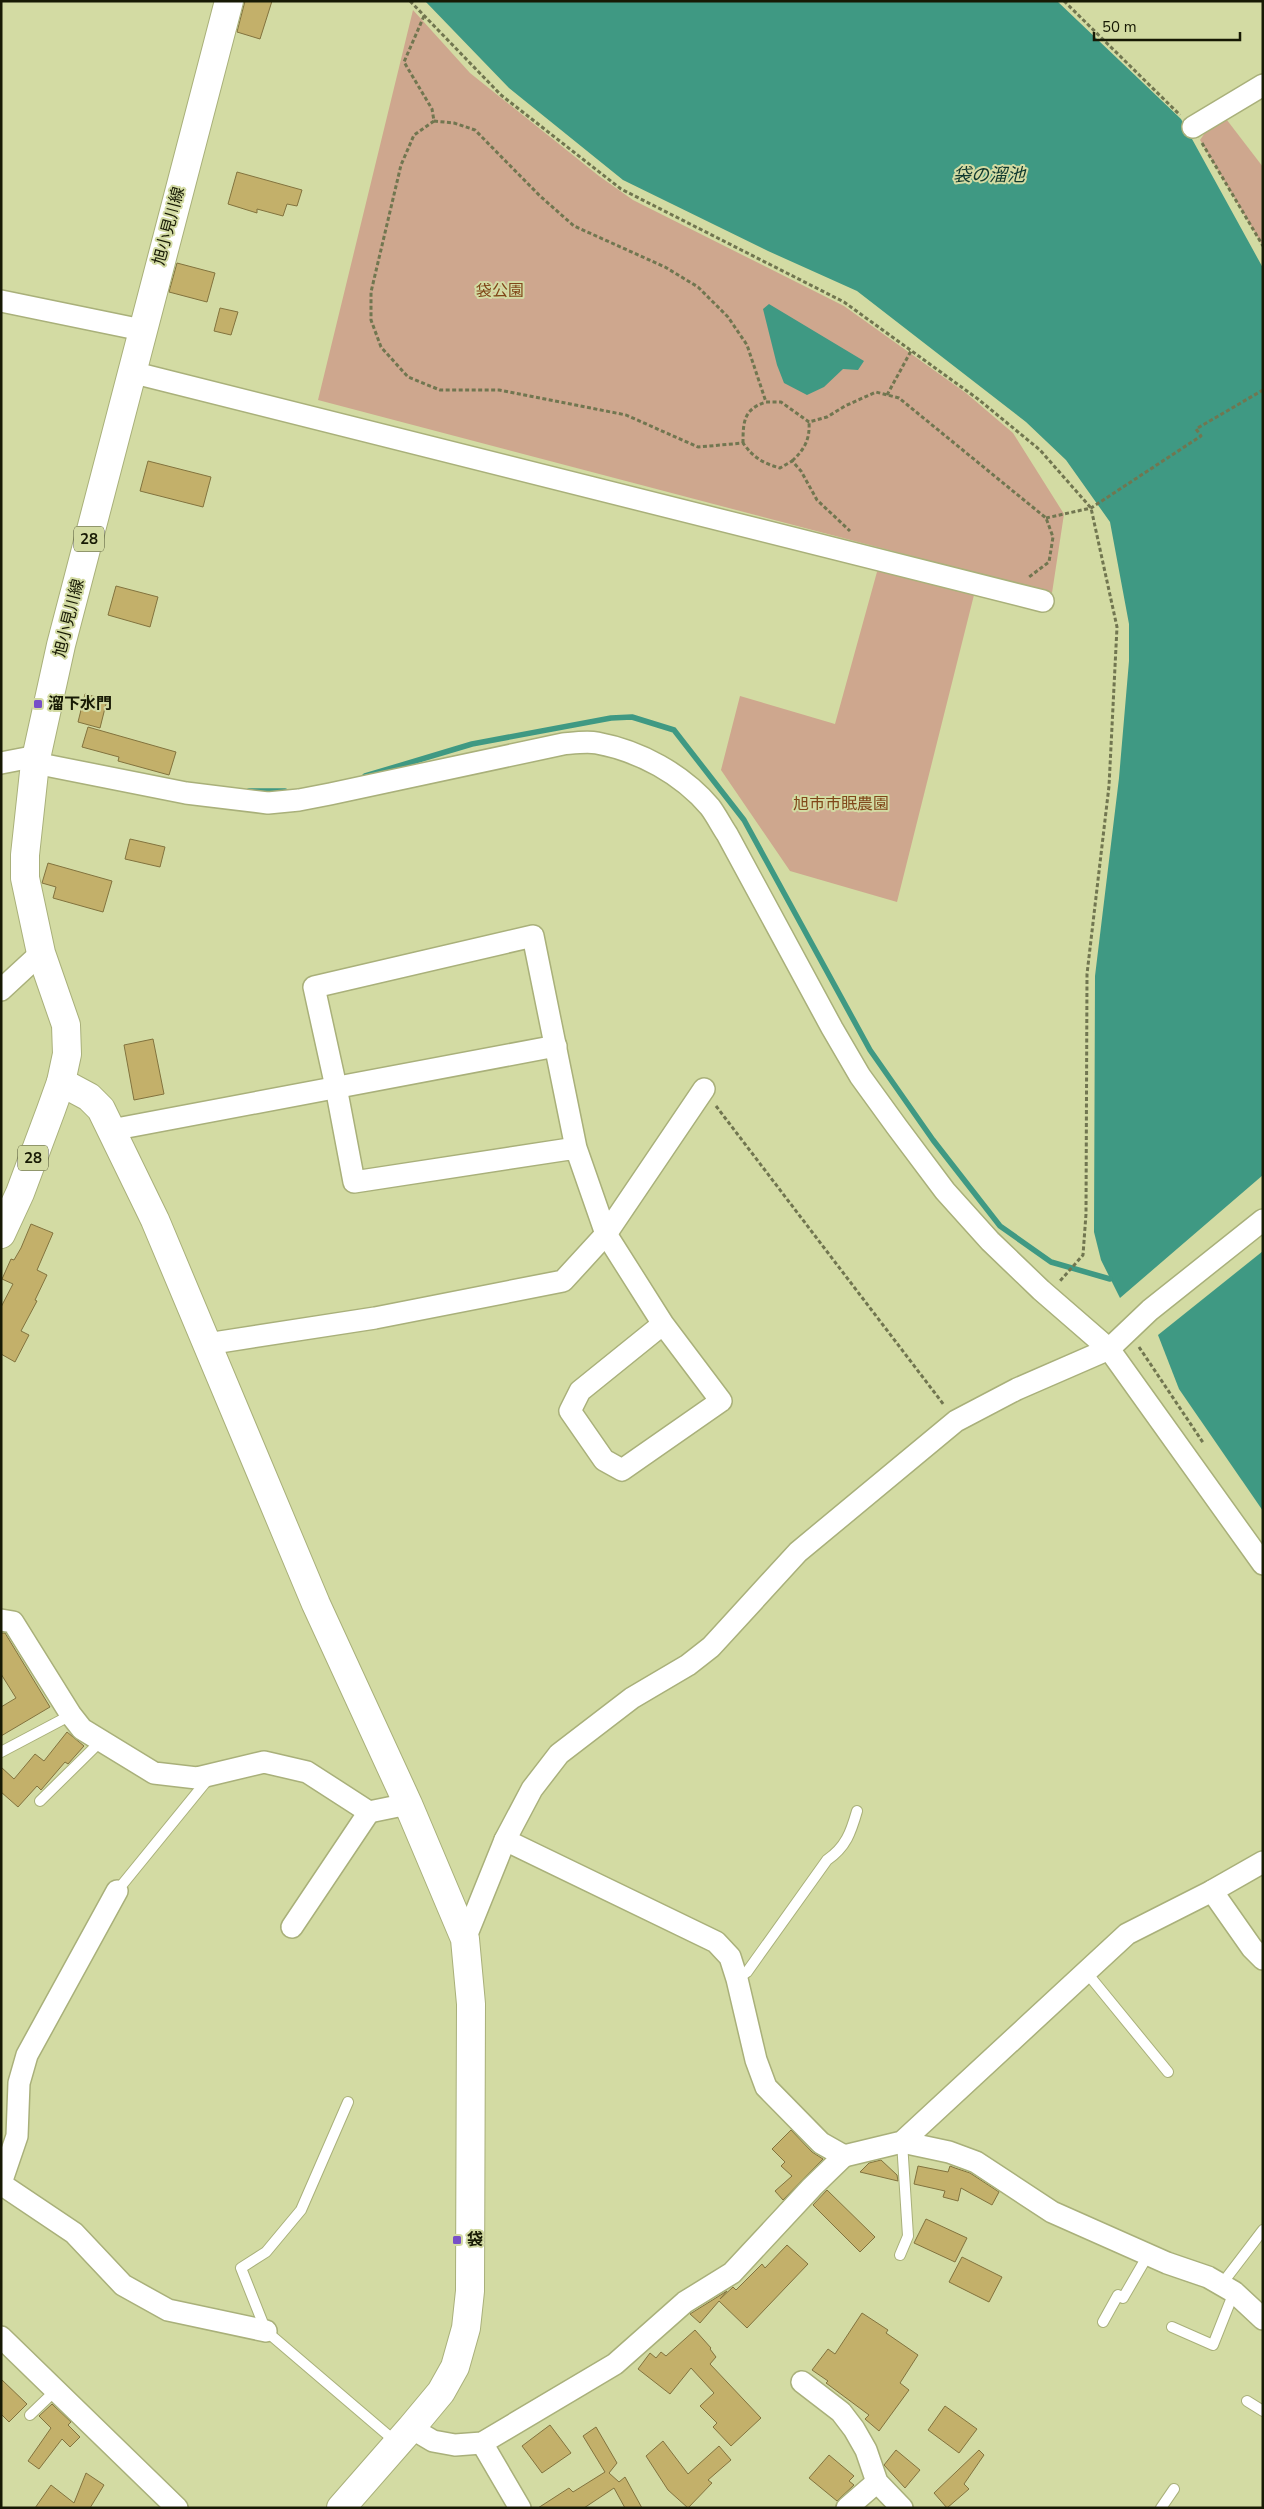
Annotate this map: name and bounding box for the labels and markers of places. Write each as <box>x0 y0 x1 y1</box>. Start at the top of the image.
place label: 溜下水門 <box>48 693 112 715</box>
marker: 溜下水門 <box>32 698 44 710</box>
place label: 袋 <box>467 2229 483 2251</box>
marker: 袋 <box>451 2234 463 2246</box>

